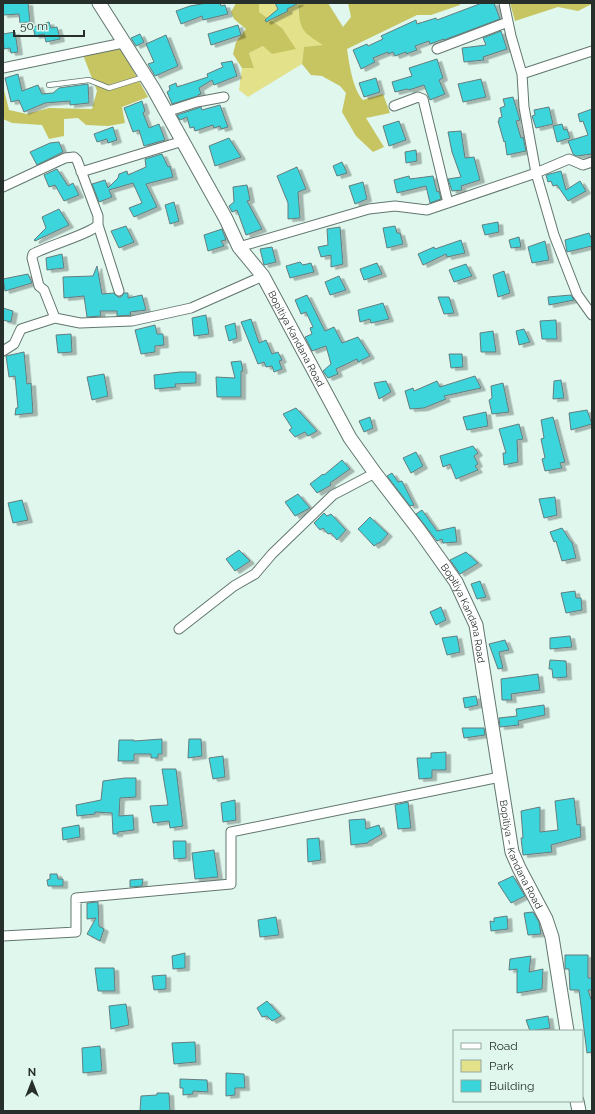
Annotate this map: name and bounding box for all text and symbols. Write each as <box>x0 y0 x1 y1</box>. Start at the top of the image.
scale bar <box>14 12 84 38</box>
text: 50 m <box>20 19 48 33</box>
street label: Bopitiya Kandana Road <box>266 289 327 388</box>
street label: Bopitiya Kandana Road <box>439 561 487 664</box>
street label: Bopitiya – Kandana Road <box>498 799 545 910</box>
legend <box>453 1030 583 1102</box>
text: Road <box>489 1039 518 1053</box>
text: Park <box>489 1059 514 1073</box>
north arrow <box>12 1062 52 1102</box>
text: N <box>28 1066 36 1079</box>
text: Building <box>489 1079 535 1093</box>

